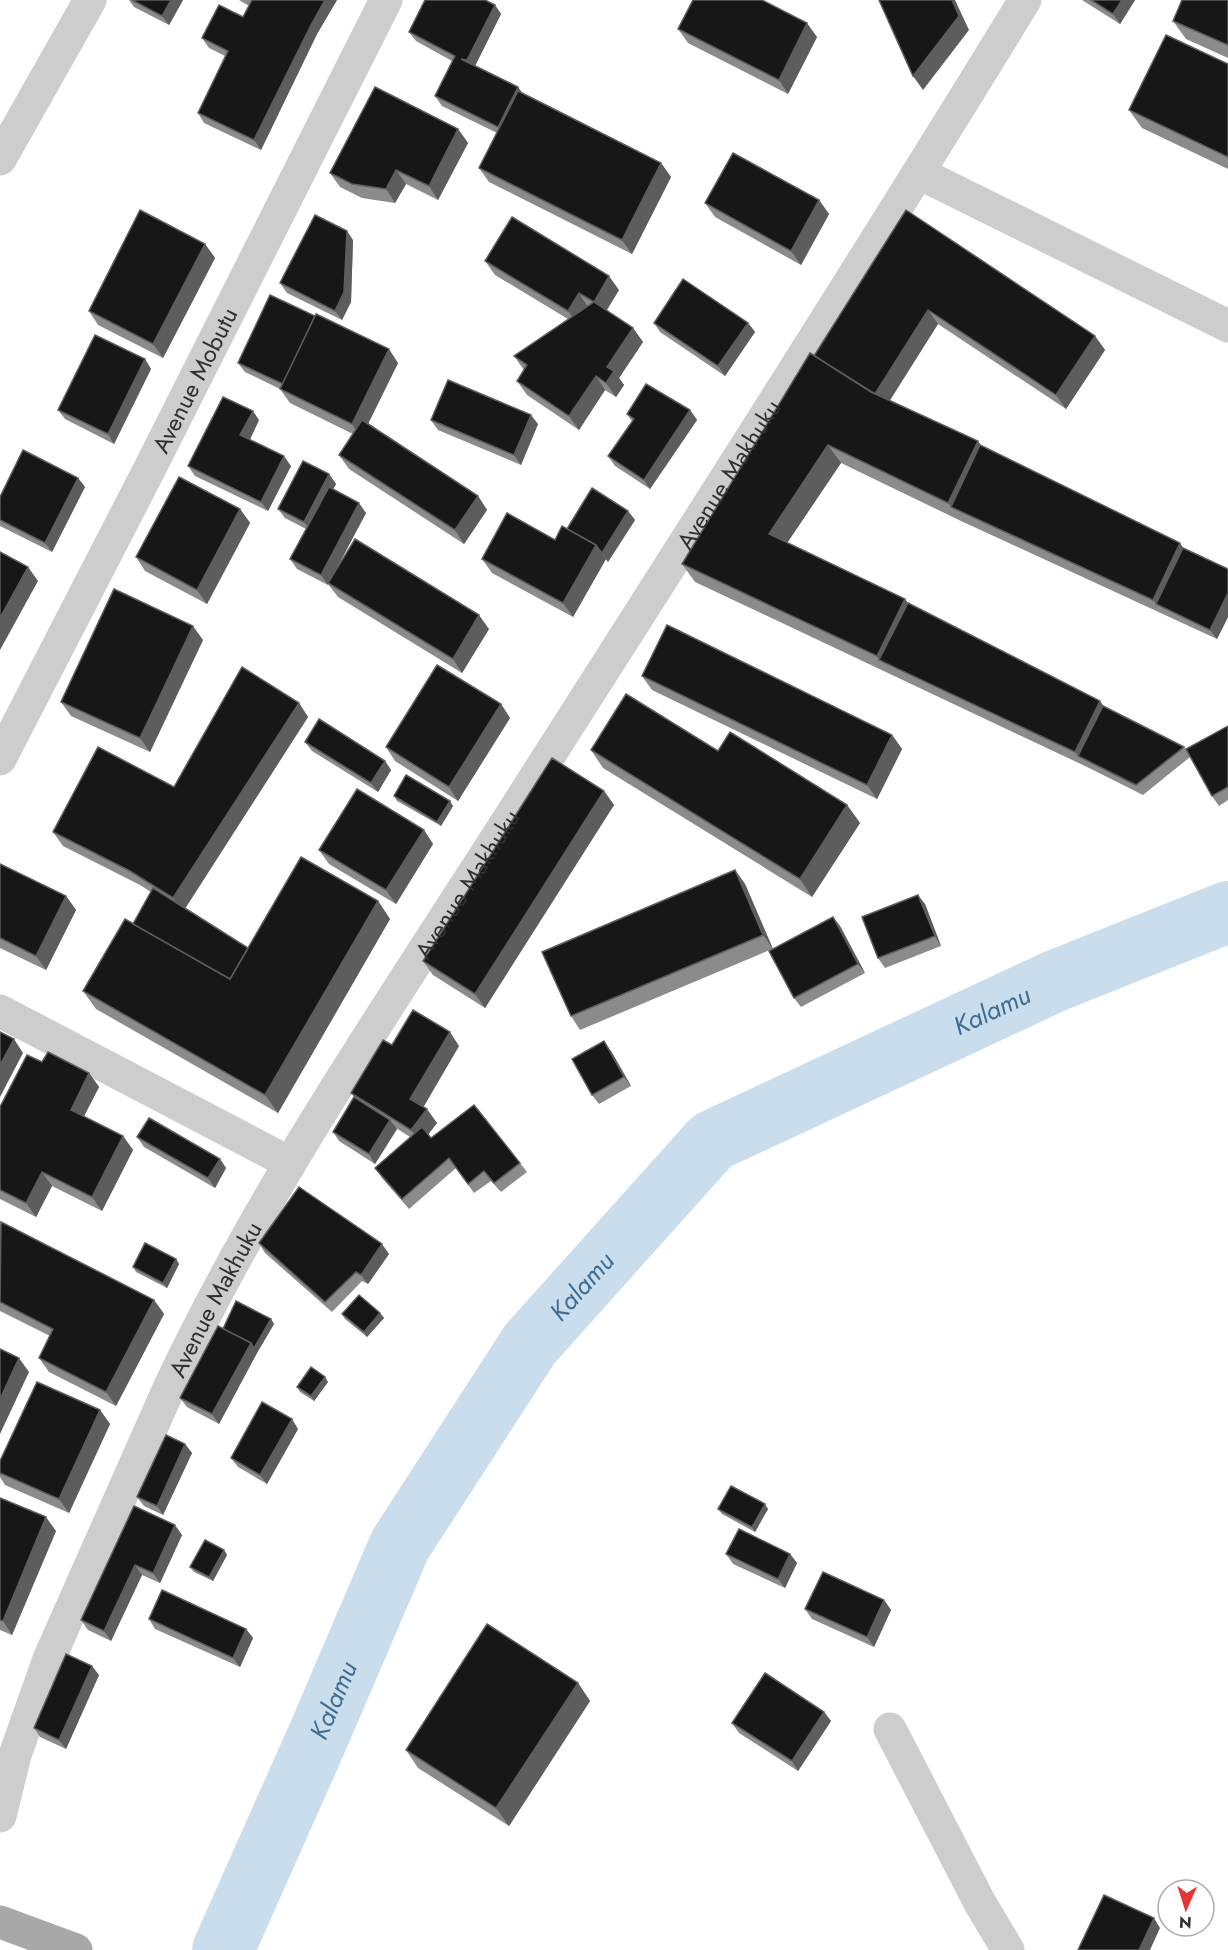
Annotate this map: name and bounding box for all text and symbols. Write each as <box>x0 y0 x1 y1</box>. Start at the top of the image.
street label: Avenue Mobutu <box>143 301 246 459</box>
street label: Avenue Makhuku <box>667 392 789 556</box>
street label: Avenue Makhuku <box>406 802 528 965</box>
water label: Kalamu <box>947 976 1037 1045</box>
street label: Avenue Makhuku <box>159 1215 270 1383</box>
water label: Kalamu <box>540 1243 623 1329</box>
water label: Kalamu <box>300 1655 367 1745</box>
north arrow <box>1156 1878 1216 1938</box>
text: N <box>1178 1911 1192 1934</box>

